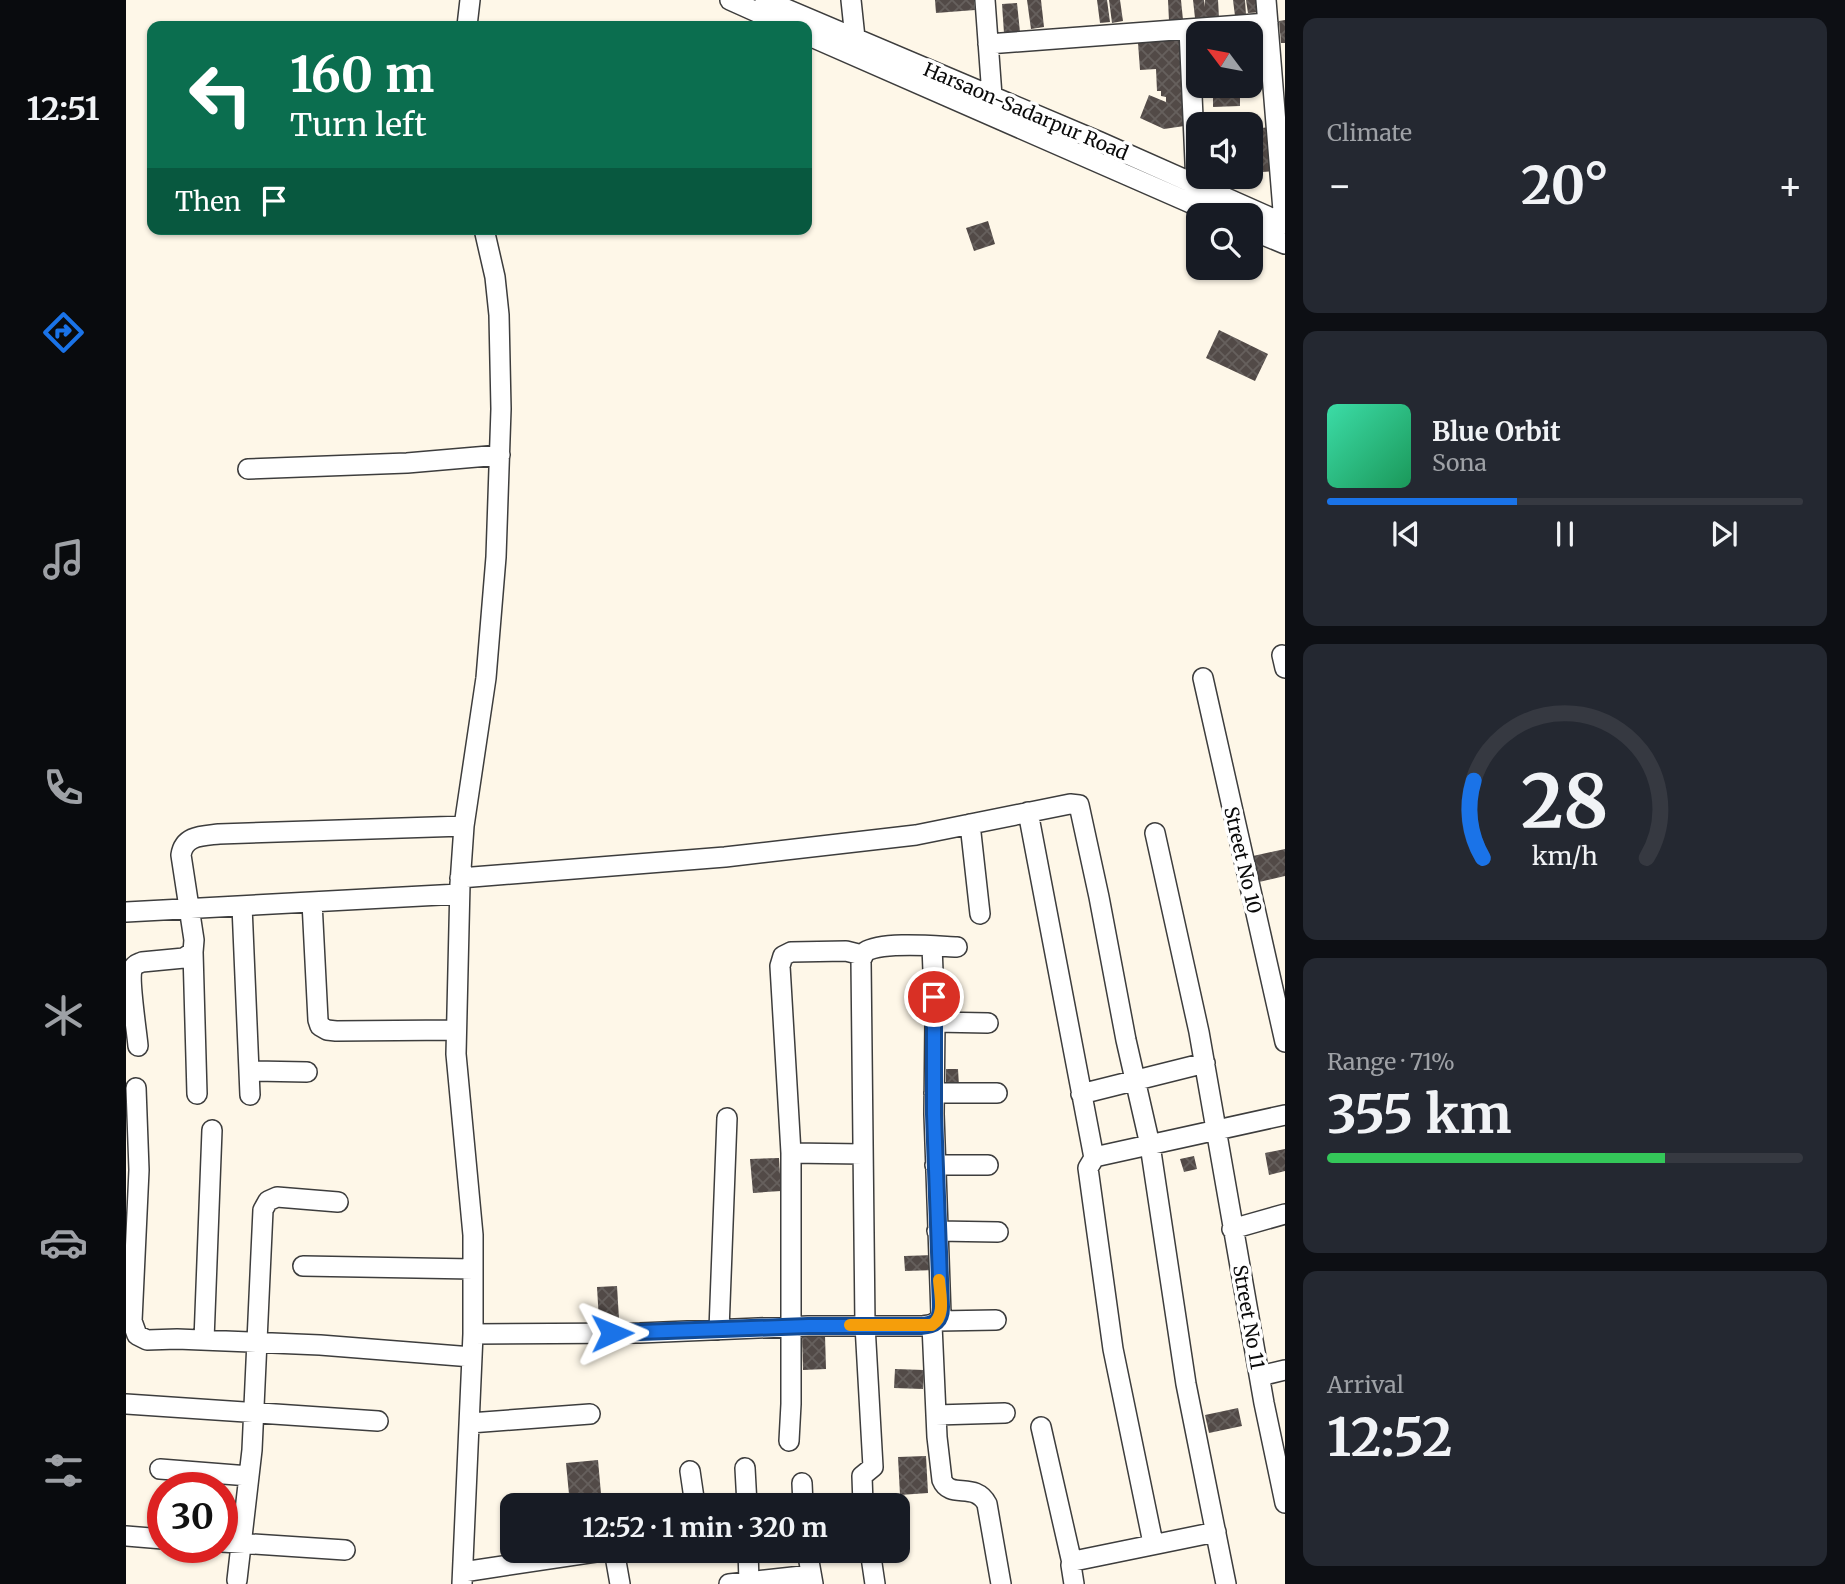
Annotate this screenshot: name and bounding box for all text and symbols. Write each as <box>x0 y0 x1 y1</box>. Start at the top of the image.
north arrow <box>1186 21 1264 98</box>
map controls <box>1186 21 1263 280</box>
text: 160 m <box>290 44 434 105</box>
icon: left <box>175 49 266 140</box>
street label: Harsaon-Sadarpur Road <box>920 57 1132 165</box>
text: 12:51 <box>27 89 99 129</box>
text: Turn left <box>290 105 427 145</box>
button: sound <box>1186 112 1263 189</box>
text: Climate <box>1327 118 1412 147</box>
text: 20° <box>1521 153 1609 218</box>
text: − <box>1327 162 1352 209</box>
text: + <box>1778 162 1803 209</box>
icon: arrive <box>255 182 293 220</box>
text: Then <box>175 185 241 218</box>
button: search <box>1186 203 1263 280</box>
icon: directions <box>39 308 88 357</box>
text: Blue Orbit <box>1432 415 1561 448</box>
text: Sona <box>1432 448 1487 477</box>
icon: previous <box>1387 515 1425 553</box>
icon: pause <box>1546 515 1584 553</box>
icon: next <box>1705 515 1743 553</box>
icon: music <box>39 535 88 584</box>
text: 28 <box>1521 756 1609 848</box>
icon: phone <box>39 763 88 812</box>
street label: Street No 10 <box>1219 804 1267 916</box>
text: km/h <box>1532 840 1598 872</box>
pin <box>904 967 964 1027</box>
icon: arrive <box>915 978 953 1016</box>
icon: climate <box>39 991 88 1040</box>
text: Range · 71% <box>1327 1047 1455 1076</box>
text: 355 km <box>1327 1082 1511 1147</box>
icon: car <box>39 1218 88 1267</box>
street label: Street No 11 <box>1228 1263 1270 1371</box>
position arrow <box>575 1296 649 1370</box>
text: Arrival <box>1327 1370 1404 1399</box>
text: 12:52 <box>1327 1405 1452 1470</box>
icon: filters <box>39 1446 88 1495</box>
speed limit sign: 30 <box>147 1472 238 1563</box>
text: 12:52 · 1 min · 320 m <box>582 1511 828 1544</box>

